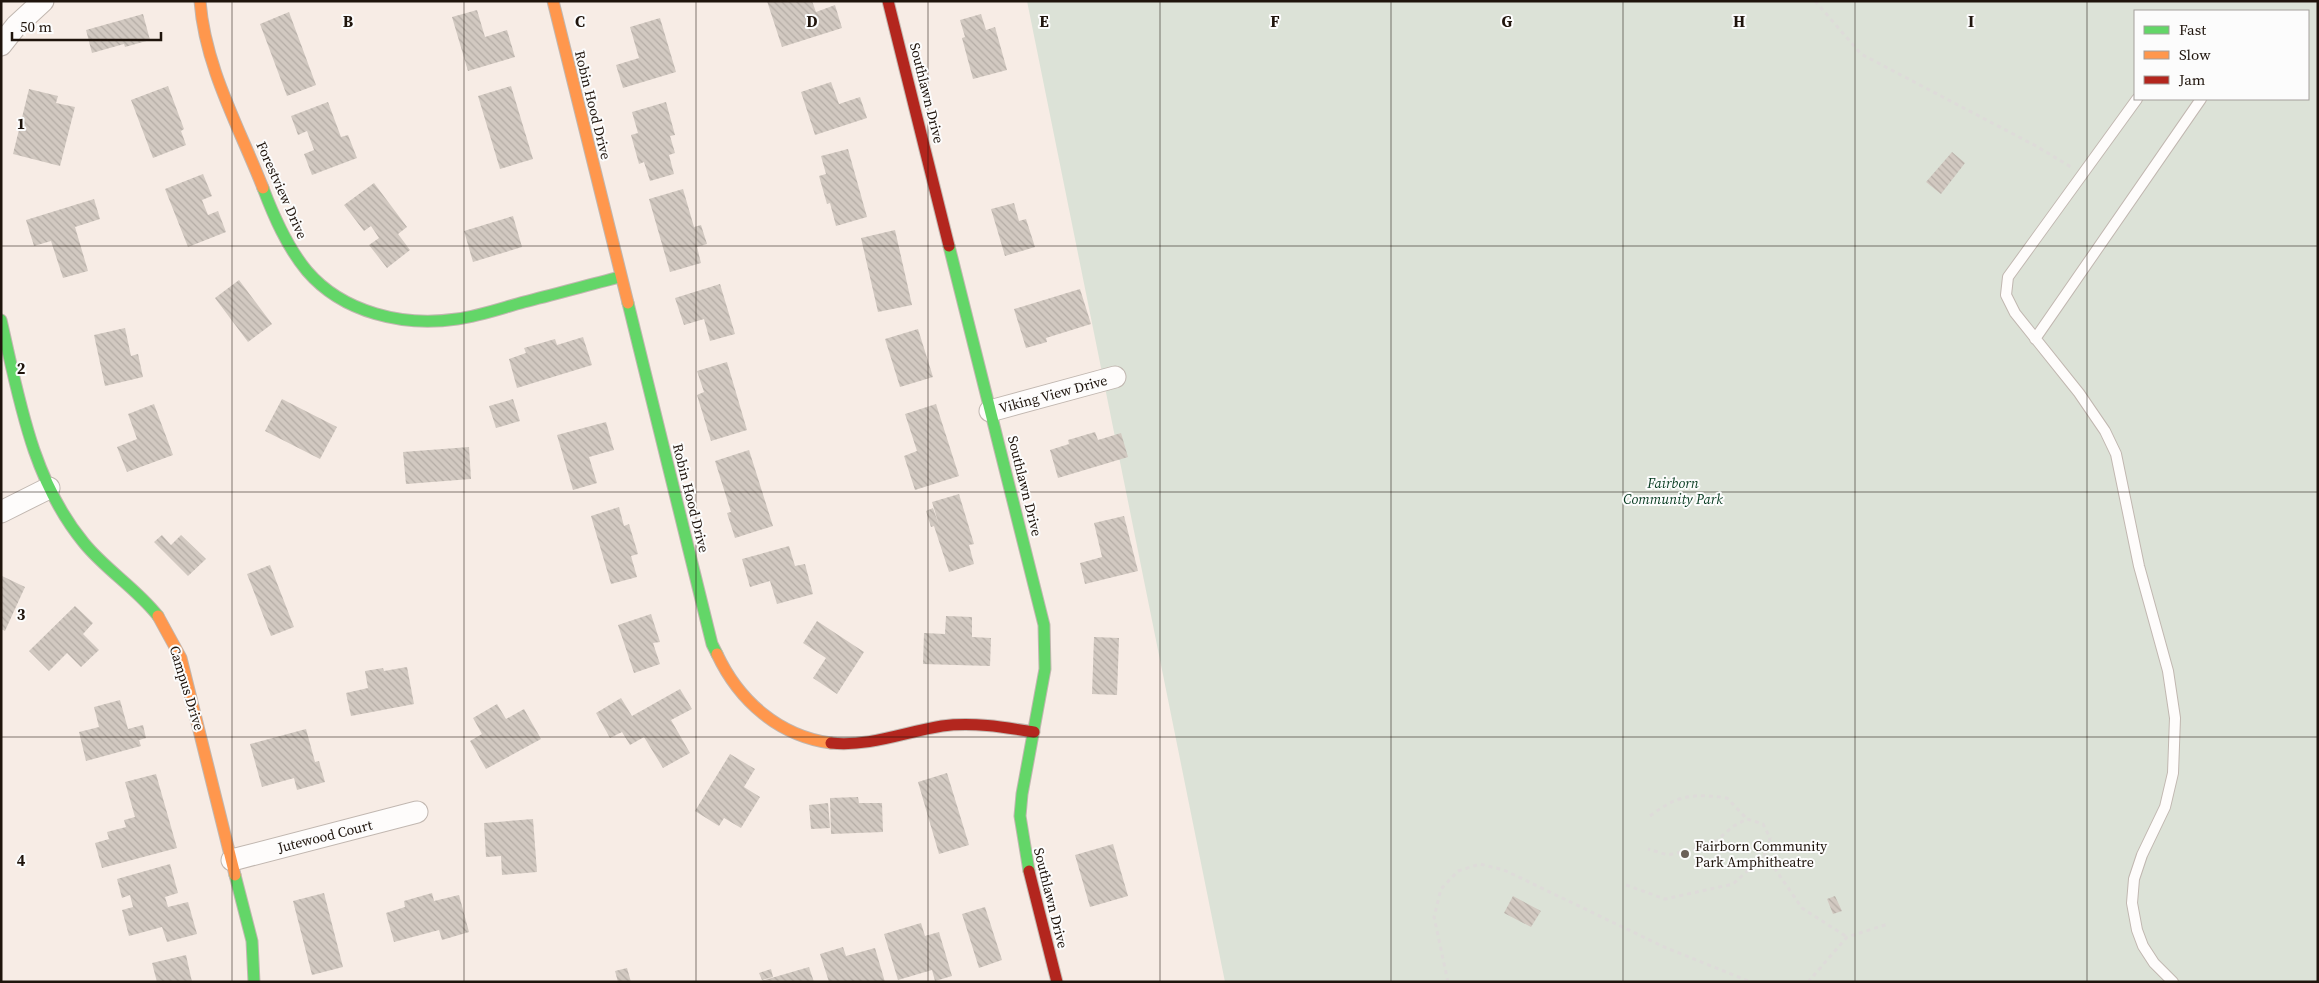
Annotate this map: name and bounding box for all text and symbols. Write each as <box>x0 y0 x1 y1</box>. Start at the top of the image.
scale bar <box>12 10 161 42</box>
text: B <box>343 10 354 32</box>
text: C <box>575 10 585 32</box>
text: D <box>806 10 818 32</box>
text: E <box>1039 10 1049 32</box>
text: F <box>1270 10 1280 32</box>
text: G <box>1502 10 1513 32</box>
text: H <box>1733 10 1745 32</box>
text: I <box>1968 10 1974 32</box>
legend <box>2134 10 2309 100</box>
text: 50 m <box>20 16 52 37</box>
text: Fast <box>2179 19 2206 40</box>
street label: Southlawn Drive <box>905 41 949 145</box>
text: Slow <box>2179 44 2211 65</box>
street label: Robin Hood Drive <box>570 48 616 162</box>
text: Jam <box>2178 69 2206 90</box>
text: 1 <box>17 112 25 134</box>
street label: Forestview Drive <box>252 138 312 242</box>
text: 2 <box>17 357 26 379</box>
street label: Viking View Drive <box>997 370 1109 418</box>
street label: Southlawn Drive <box>1003 434 1047 538</box>
street label: Robin Hood Drive <box>668 441 714 555</box>
park label: Fairborn Community Park <box>1623 473 1723 509</box>
text: 3 <box>17 603 26 625</box>
street label: Campus Drive <box>165 643 209 733</box>
street label: Jutewood Court <box>275 814 375 858</box>
place label: Fairborn Community Park Amphitheatre <box>1695 836 1828 872</box>
street label: Southlawn Drive <box>1029 846 1073 950</box>
marker: Fairborn Community Park Amphitheatre <box>1679 848 1691 860</box>
text: 4 <box>17 849 26 871</box>

